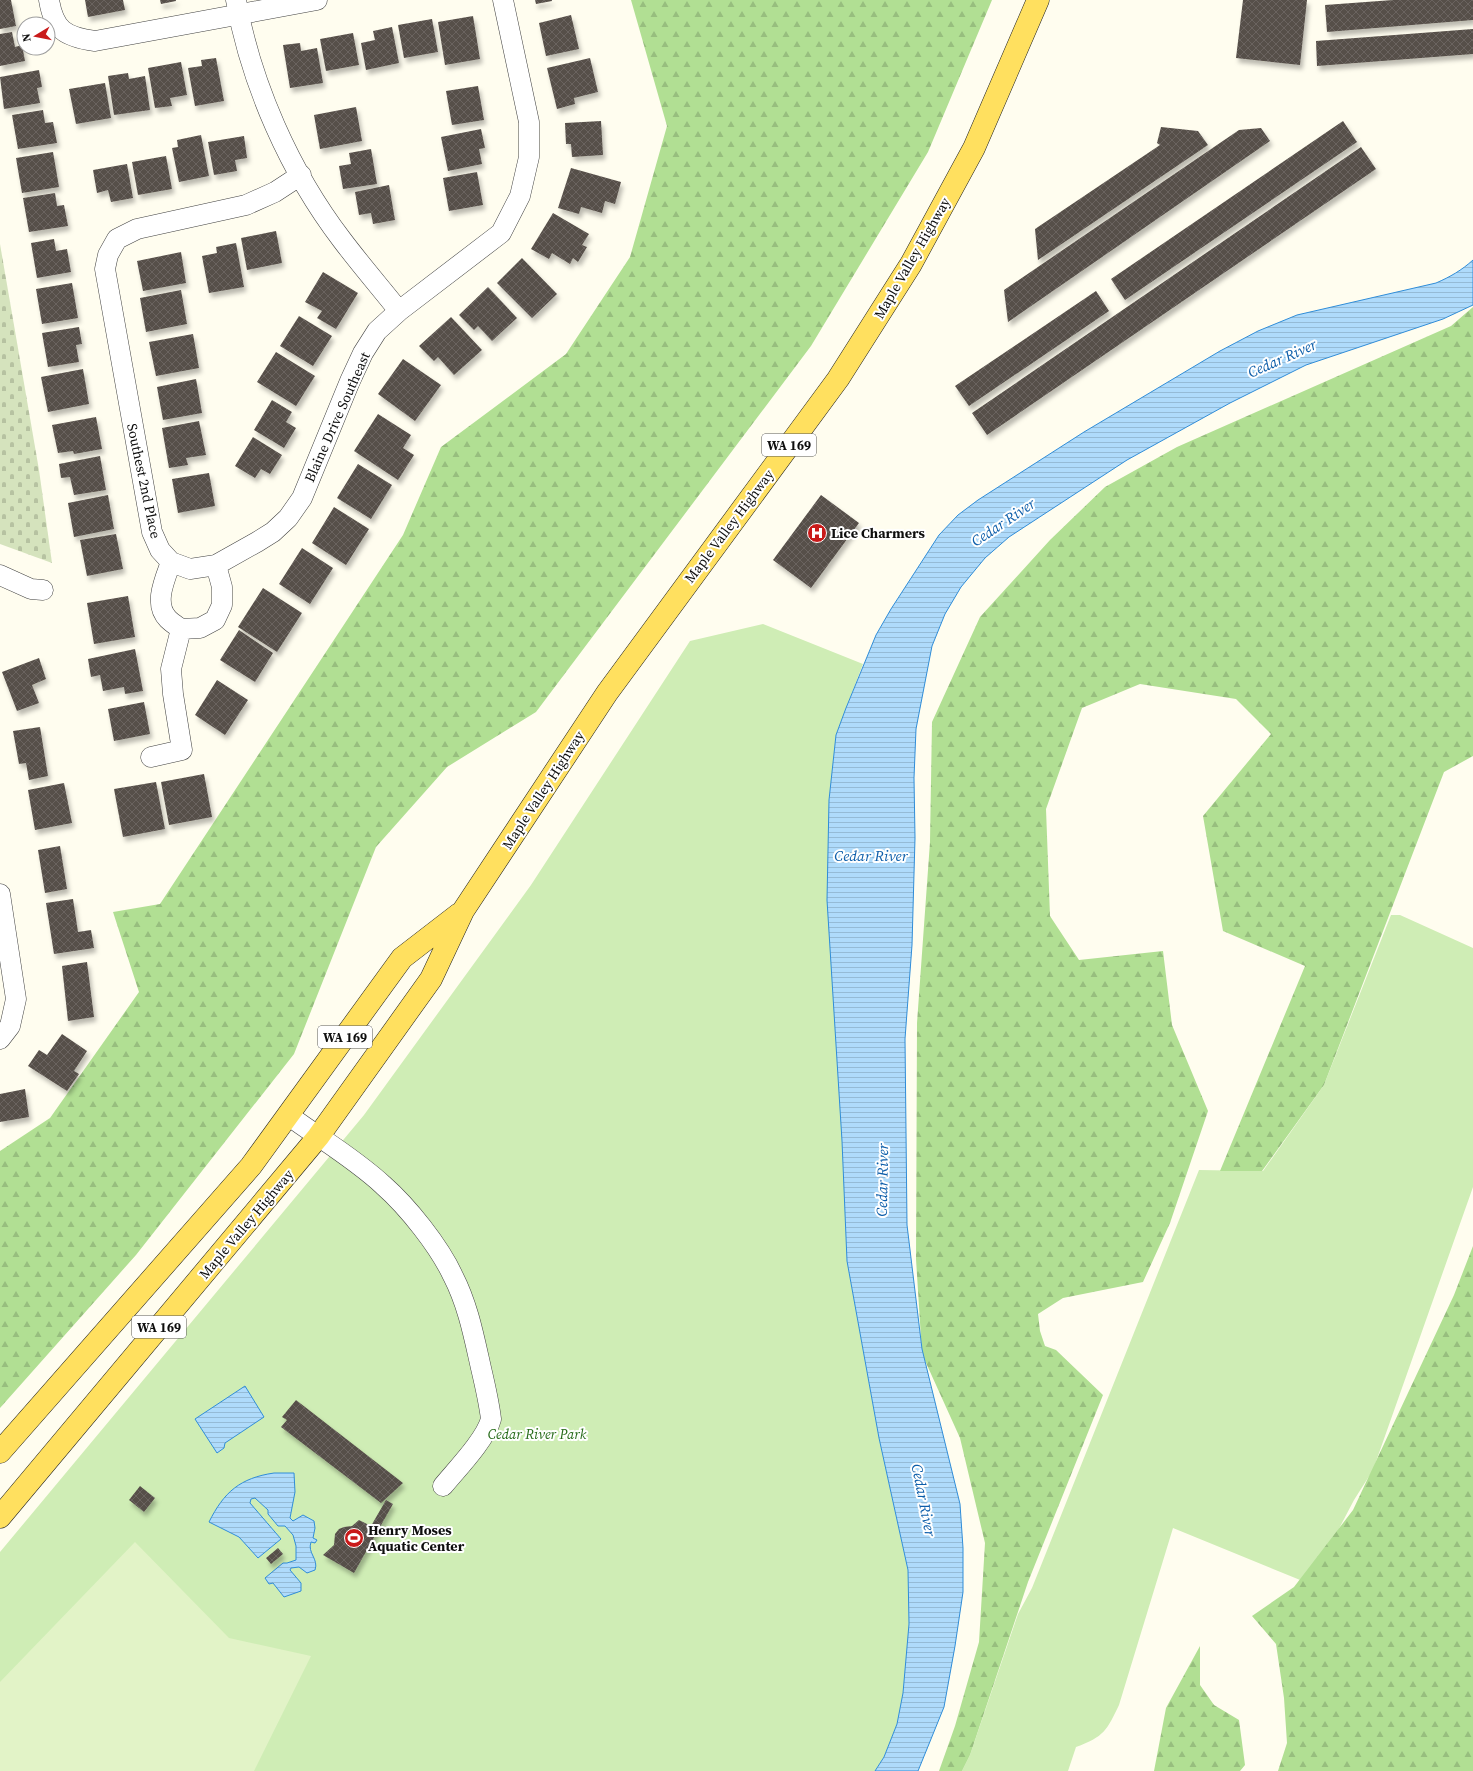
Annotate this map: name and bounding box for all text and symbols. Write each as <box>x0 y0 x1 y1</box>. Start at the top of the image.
north arrow <box>16 16 56 56</box>
text: N <box>19 32 35 43</box>
street label: Maple Valley Highway <box>869 193 955 323</box>
water label: Cedar River <box>1244 333 1321 383</box>
street label: Blaine Drive Southeast <box>299 348 375 485</box>
street label: Southest 2nd Place <box>122 422 166 540</box>
road number: WA 169 <box>762 434 816 456</box>
street label: Maple Valley Highway <box>680 464 779 587</box>
water label: Cedar River <box>967 492 1040 551</box>
hospital icon: Lice Charmers <box>806 522 828 544</box>
place label: Lice Charmers <box>831 523 925 543</box>
street label: Maple Valley Highway <box>497 726 589 853</box>
water label: Cedar River <box>834 845 909 866</box>
road number: WA 169 <box>318 1026 372 1048</box>
water label: Cedar River <box>871 1142 893 1217</box>
street label: Maple Valley Highway <box>194 1164 298 1283</box>
road number: WA 169 <box>132 1316 186 1338</box>
park label: Cedar River Park <box>488 1424 587 1444</box>
water label: Cedar River <box>907 1462 941 1539</box>
place label: Henry Moses Aquatic Center <box>368 1520 465 1556</box>
sports icon: Henry Moses Aquatic Center <box>343 1527 365 1549</box>

